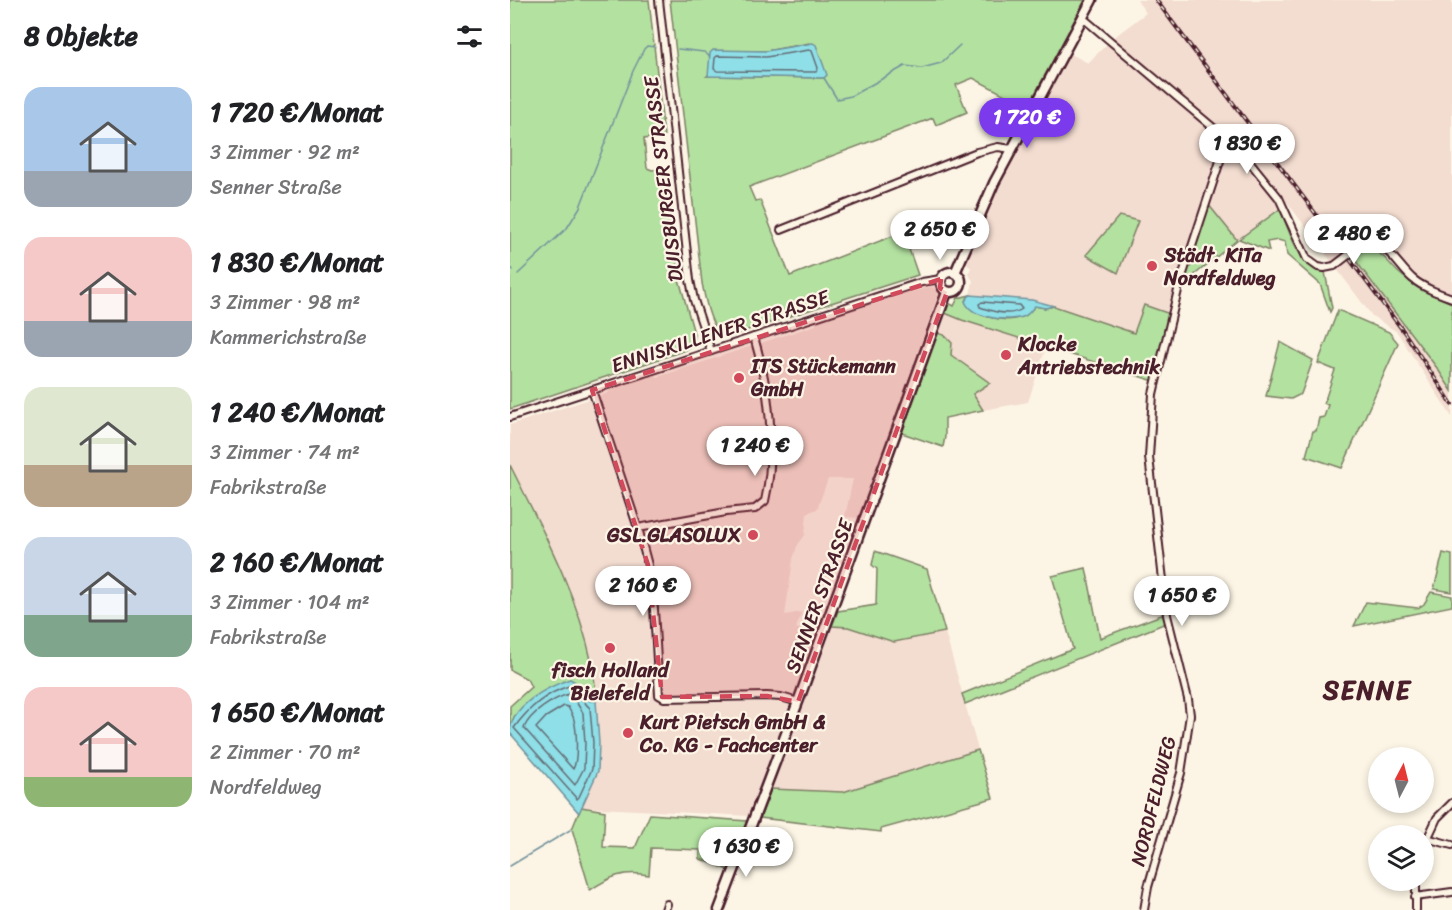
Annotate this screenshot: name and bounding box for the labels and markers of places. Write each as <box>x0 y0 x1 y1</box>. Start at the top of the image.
pin: 1 720 € <box>972 98 1082 149</box>
pin: 1 830 € <box>1192 124 1302 175</box>
pin: 2 650 € <box>885 210 995 261</box>
pin: 2 480 € <box>1299 214 1409 265</box>
place label: Städt. KiTa Nordfeldweg <box>1163 238 1276 296</box>
marker: Städt. KiTa Nordfeldweg <box>1145 259 1159 273</box>
place label: Klocke Antriebstechnik <box>1017 327 1161 385</box>
marker: Klocke Antriebstechnik <box>999 348 1013 362</box>
place label: ITS Stückemann GmbH <box>750 349 896 407</box>
marker: ITS Stückemann GmbH <box>732 371 746 385</box>
pin: 1 240 € <box>700 426 810 477</box>
place label: GSL.GLASOLUX <box>606 518 742 553</box>
marker: GSL.GLASOLUX <box>746 528 760 542</box>
pin: 2 160 € <box>588 566 698 617</box>
pin: 1 650 € <box>1127 576 1237 627</box>
marker: fisch Holland Bielefeld <box>603 641 617 655</box>
place label: fisch Holland Bielefeld <box>552 653 671 711</box>
place label: Kurt Pietsch GmbH & Co. KG - Fachcenter <box>639 705 826 763</box>
marker: Kurt Pietsch GmbH & Co. KG - Fachcenter <box>621 726 635 740</box>
pin: 1 630 € <box>691 827 801 878</box>

